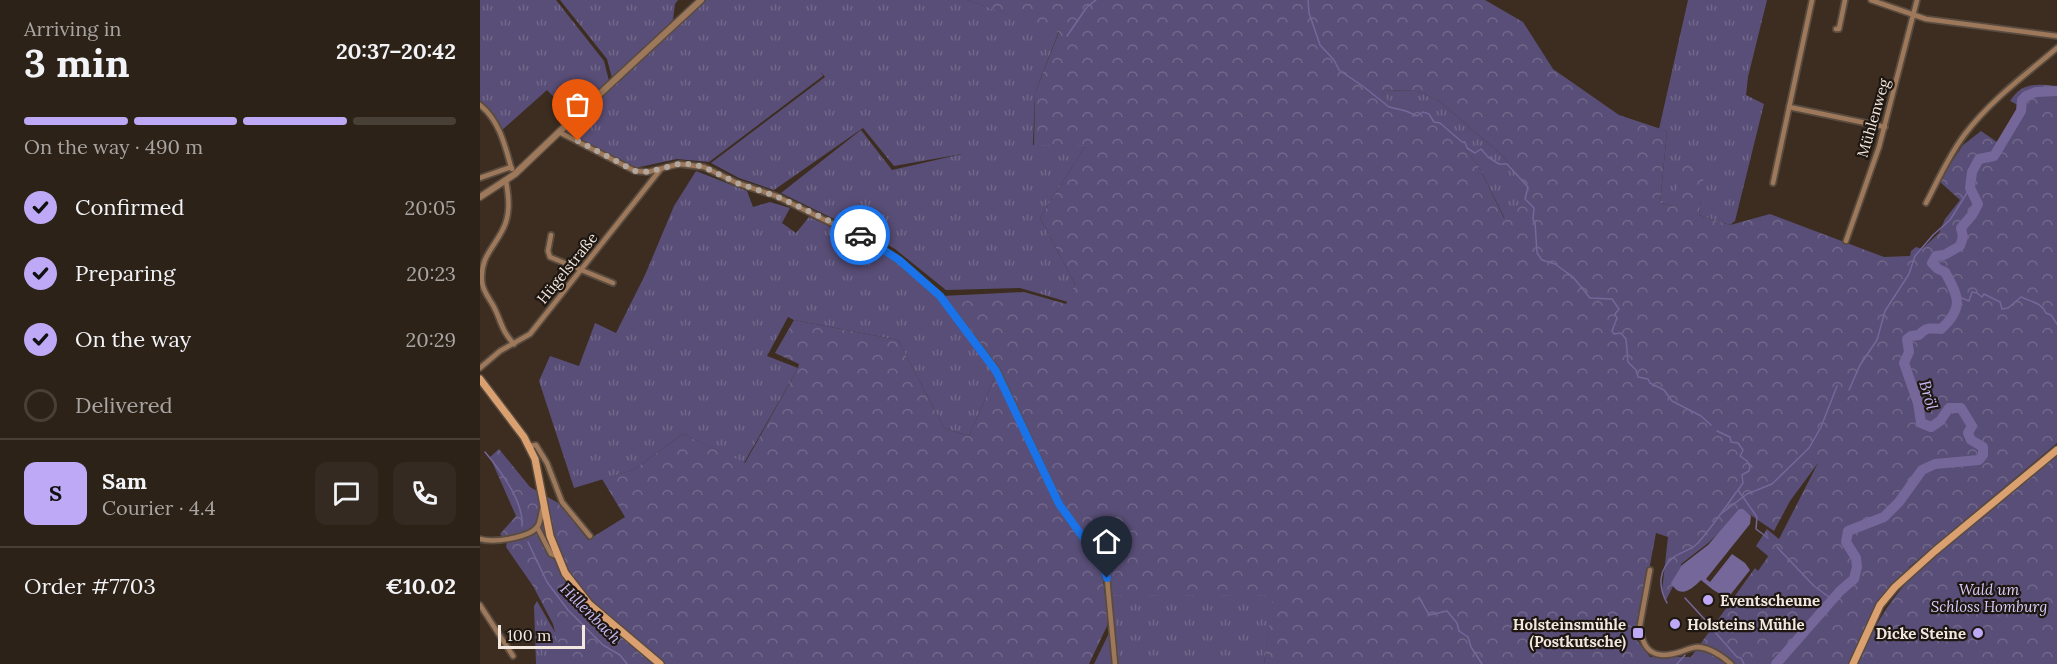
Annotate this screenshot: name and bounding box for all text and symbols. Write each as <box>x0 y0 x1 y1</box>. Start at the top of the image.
text: Arriving in <box>24 16 121 41</box>
text: 20:37–20:42 <box>336 37 456 65</box>
text: 3 min <box>24 38 130 88</box>
street label: Mühlenweg <box>1853 76 1893 160</box>
pin <box>552 79 603 141</box>
icon: bag <box>561 88 594 121</box>
text: On the way · 490 m <box>24 134 203 159</box>
icon: check <box>24 191 57 224</box>
text: Confirmed <box>75 193 184 221</box>
text: 20:05 <box>405 195 456 220</box>
courier <box>830 205 890 265</box>
icon: car <box>844 219 877 252</box>
street label: Hügelstraße <box>533 229 601 307</box>
icon: check <box>24 257 57 290</box>
text: Preparing <box>75 259 175 287</box>
text: 20:23 <box>406 261 456 286</box>
icon: check <box>24 323 57 356</box>
text: On the way <box>75 325 191 353</box>
text: 20:29 <box>406 327 456 352</box>
water label: Bröl <box>1915 378 1943 413</box>
text: Delivered <box>75 391 173 419</box>
button: chat <box>315 462 378 525</box>
button: phone <box>393 462 456 525</box>
text: Sam <box>102 467 147 495</box>
text: S <box>49 479 62 507</box>
text: Courier · 4.4 <box>102 495 216 520</box>
pin <box>1081 516 1132 578</box>
icon: home <box>1090 525 1123 558</box>
text: Order #7703 <box>24 572 156 600</box>
text: €10.02 <box>385 572 456 600</box>
water label: Hillenbach <box>556 578 626 648</box>
park label: Wald um Schloss Homburg <box>1931 580 2047 616</box>
place label: Eventscheune <box>1720 591 1820 610</box>
marker: Eventscheune <box>1701 593 1715 607</box>
place label: Holsteinsmühle (Postkutsche) <box>1513 615 1627 652</box>
place label: Holsteins Mühle <box>1687 615 1805 634</box>
marker: Holsteins Mühle <box>1668 617 1682 631</box>
scale bar <box>498 622 585 650</box>
place label: Dicke Steine <box>1876 624 1966 643</box>
text: 100 m <box>507 625 551 645</box>
marker: Holsteinsmühle (Postkutsche) <box>1631 626 1645 640</box>
marker: Dicke Steine <box>1971 626 1985 640</box>

